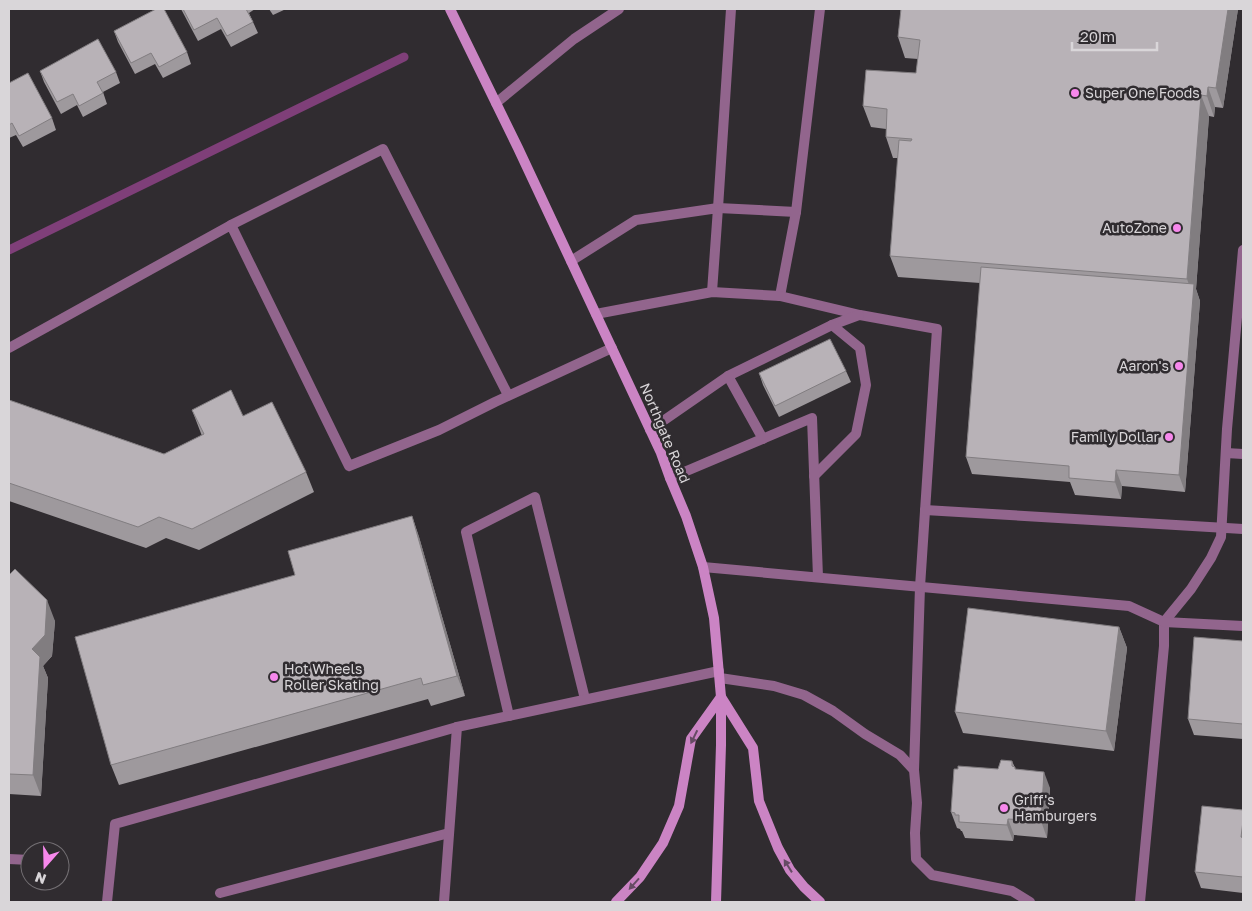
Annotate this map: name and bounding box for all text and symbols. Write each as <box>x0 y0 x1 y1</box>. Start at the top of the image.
scale bar <box>1072 20 1157 52</box>
text: 20 m <box>1080 27 1115 45</box>
place label: Super One Foods <box>1085 84 1200 101</box>
marker: Super One Foods <box>1069 87 1081 99</box>
place label: AutoZone <box>1102 219 1167 236</box>
marker: AutoZone <box>1171 222 1183 234</box>
place label: Aaron's <box>1119 357 1169 374</box>
marker: Aaron's <box>1173 360 1185 372</box>
street label: Northgate Road <box>637 380 694 485</box>
place label: Family Dollar <box>1071 428 1160 445</box>
marker: Family Dollar <box>1163 431 1175 443</box>
place label: Hot Wheels Roller Skating <box>284 660 379 693</box>
marker: Hot Wheels Roller Skating <box>268 671 280 683</box>
one-way arrow <box>689 729 698 744</box>
place label: Griff's Hamburgers <box>1014 791 1097 824</box>
marker: Griff's Hamburgers <box>998 802 1010 814</box>
north arrow <box>20 841 70 891</box>
one-way arrow <box>783 859 793 872</box>
text: N <box>32 869 48 888</box>
one-way arrow <box>628 878 639 891</box>

